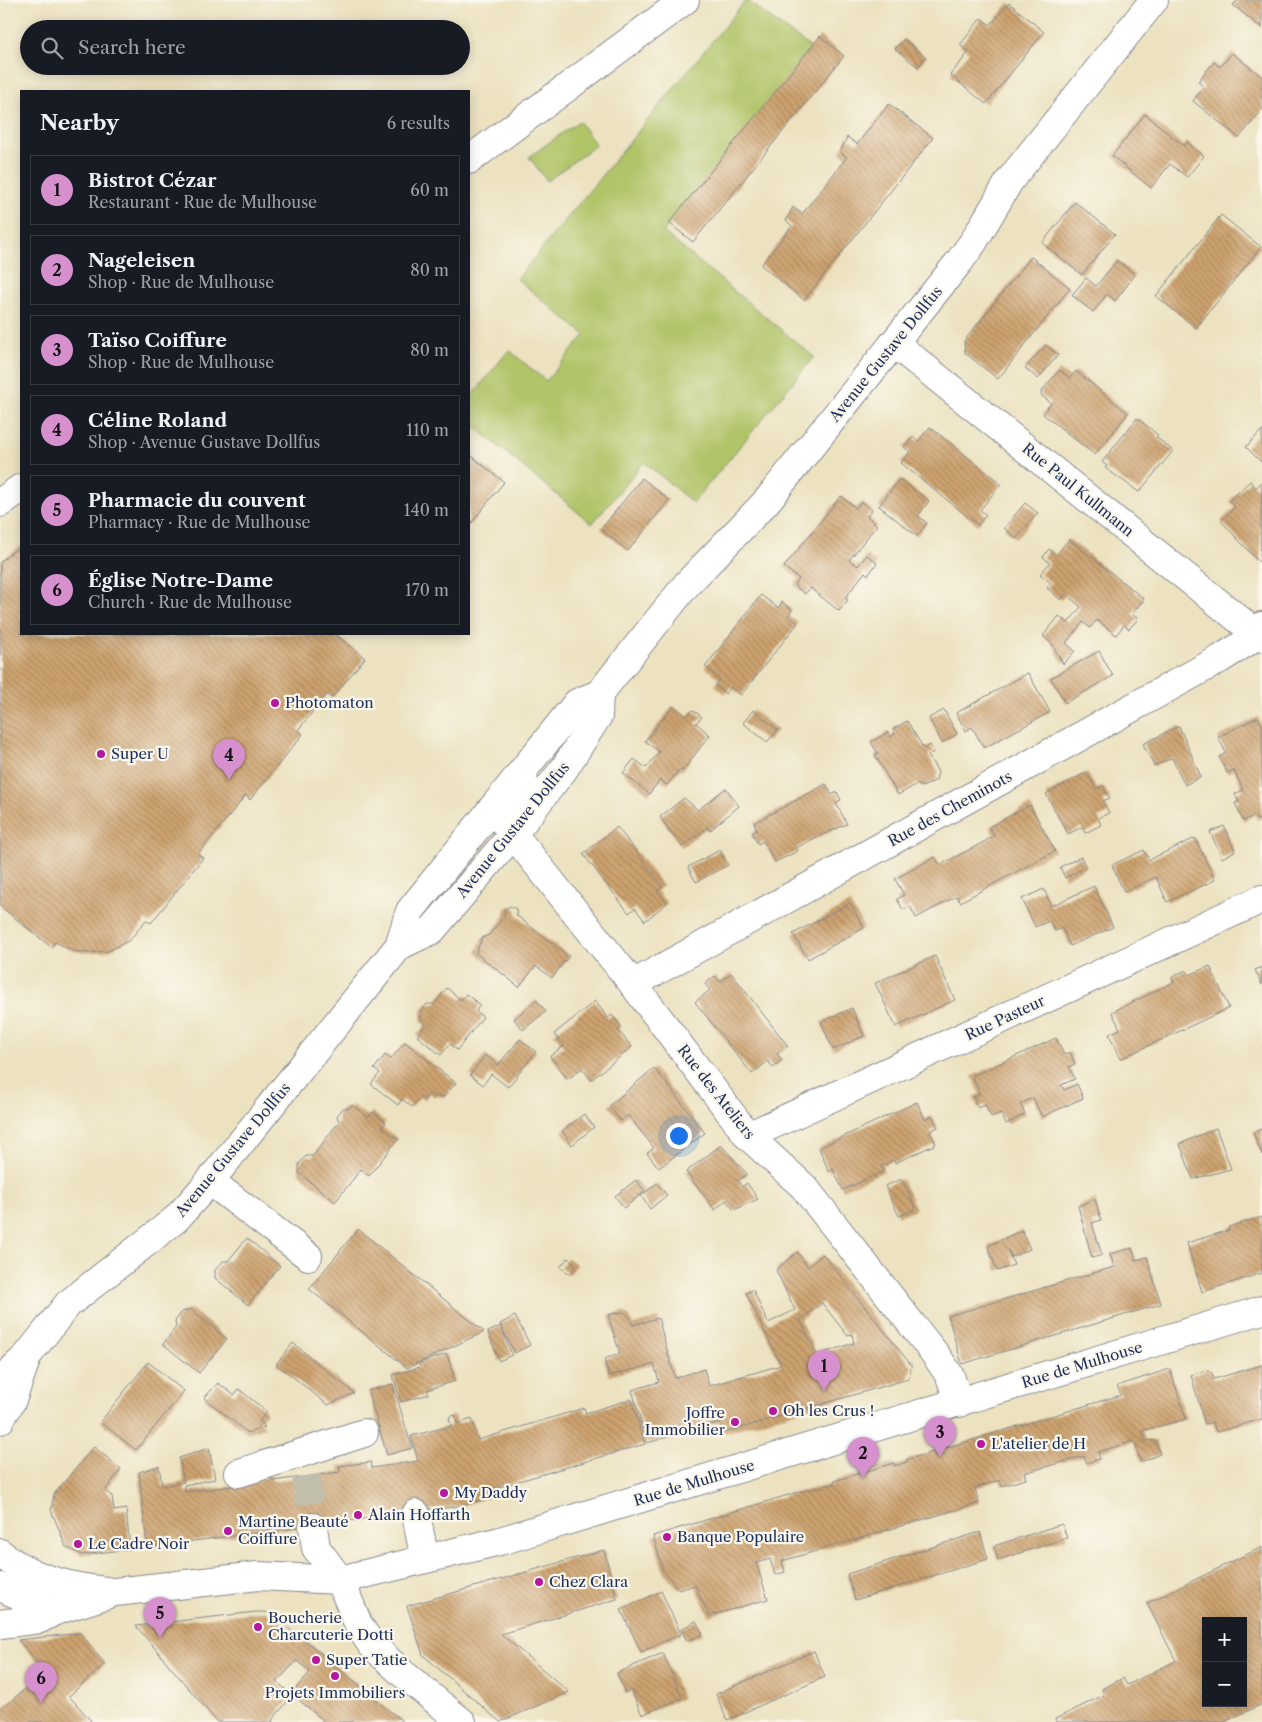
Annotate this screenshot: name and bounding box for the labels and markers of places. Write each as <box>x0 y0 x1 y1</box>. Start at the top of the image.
place label: Photomaton <box>285 693 374 712</box>
marker: Photomaton <box>269 697 281 709</box>
pin: 4 <box>213 739 245 780</box>
place label: Super U <box>111 744 169 763</box>
marker: Super U <box>95 748 107 760</box>
pin: 1 <box>808 1350 840 1391</box>
place label: Oh les Crus ! <box>783 1401 874 1420</box>
place label: Joffre Immobilier <box>645 1403 726 1439</box>
marker: Oh les Crus ! <box>767 1405 779 1417</box>
marker: Joffre Immobilier <box>729 1416 741 1428</box>
pin: 3 <box>924 1416 956 1457</box>
place label: L'atelier de H <box>991 1434 1086 1453</box>
pin: 2 <box>847 1437 879 1478</box>
marker: L'atelier de H <box>975 1438 987 1450</box>
place label: My Daddy <box>454 1483 528 1502</box>
marker: My Daddy <box>438 1487 450 1499</box>
place label: Alain Hoffarth <box>367 1505 471 1524</box>
marker: Alain Hoffarth <box>352 1509 364 1521</box>
place label: Martine Beauté Coiffure <box>238 1512 349 1548</box>
marker: Martine Beauté Coiffure <box>222 1525 234 1537</box>
place label: Banque Populaire <box>677 1527 804 1546</box>
marker: Banque Populaire <box>661 1531 673 1543</box>
place label: Le Cadre Noir <box>88 1534 190 1553</box>
marker: Le Cadre Noir <box>72 1538 84 1550</box>
place label: Chez Clara <box>549 1572 628 1591</box>
marker: Chez Clara <box>533 1576 545 1588</box>
pin: 5 <box>144 1597 176 1638</box>
place label: Boucherie Charcuterie Dotti <box>268 1608 394 1644</box>
marker: Boucherie Charcuterie Dotti <box>252 1621 264 1633</box>
place label: Super Tatie <box>326 1650 408 1669</box>
marker: Super Tatie <box>310 1654 322 1666</box>
pin: 6 <box>25 1662 57 1703</box>
marker: Projets Immobiliers <box>329 1670 341 1682</box>
place label: Projets Immobiliers <box>265 1683 405 1702</box>

